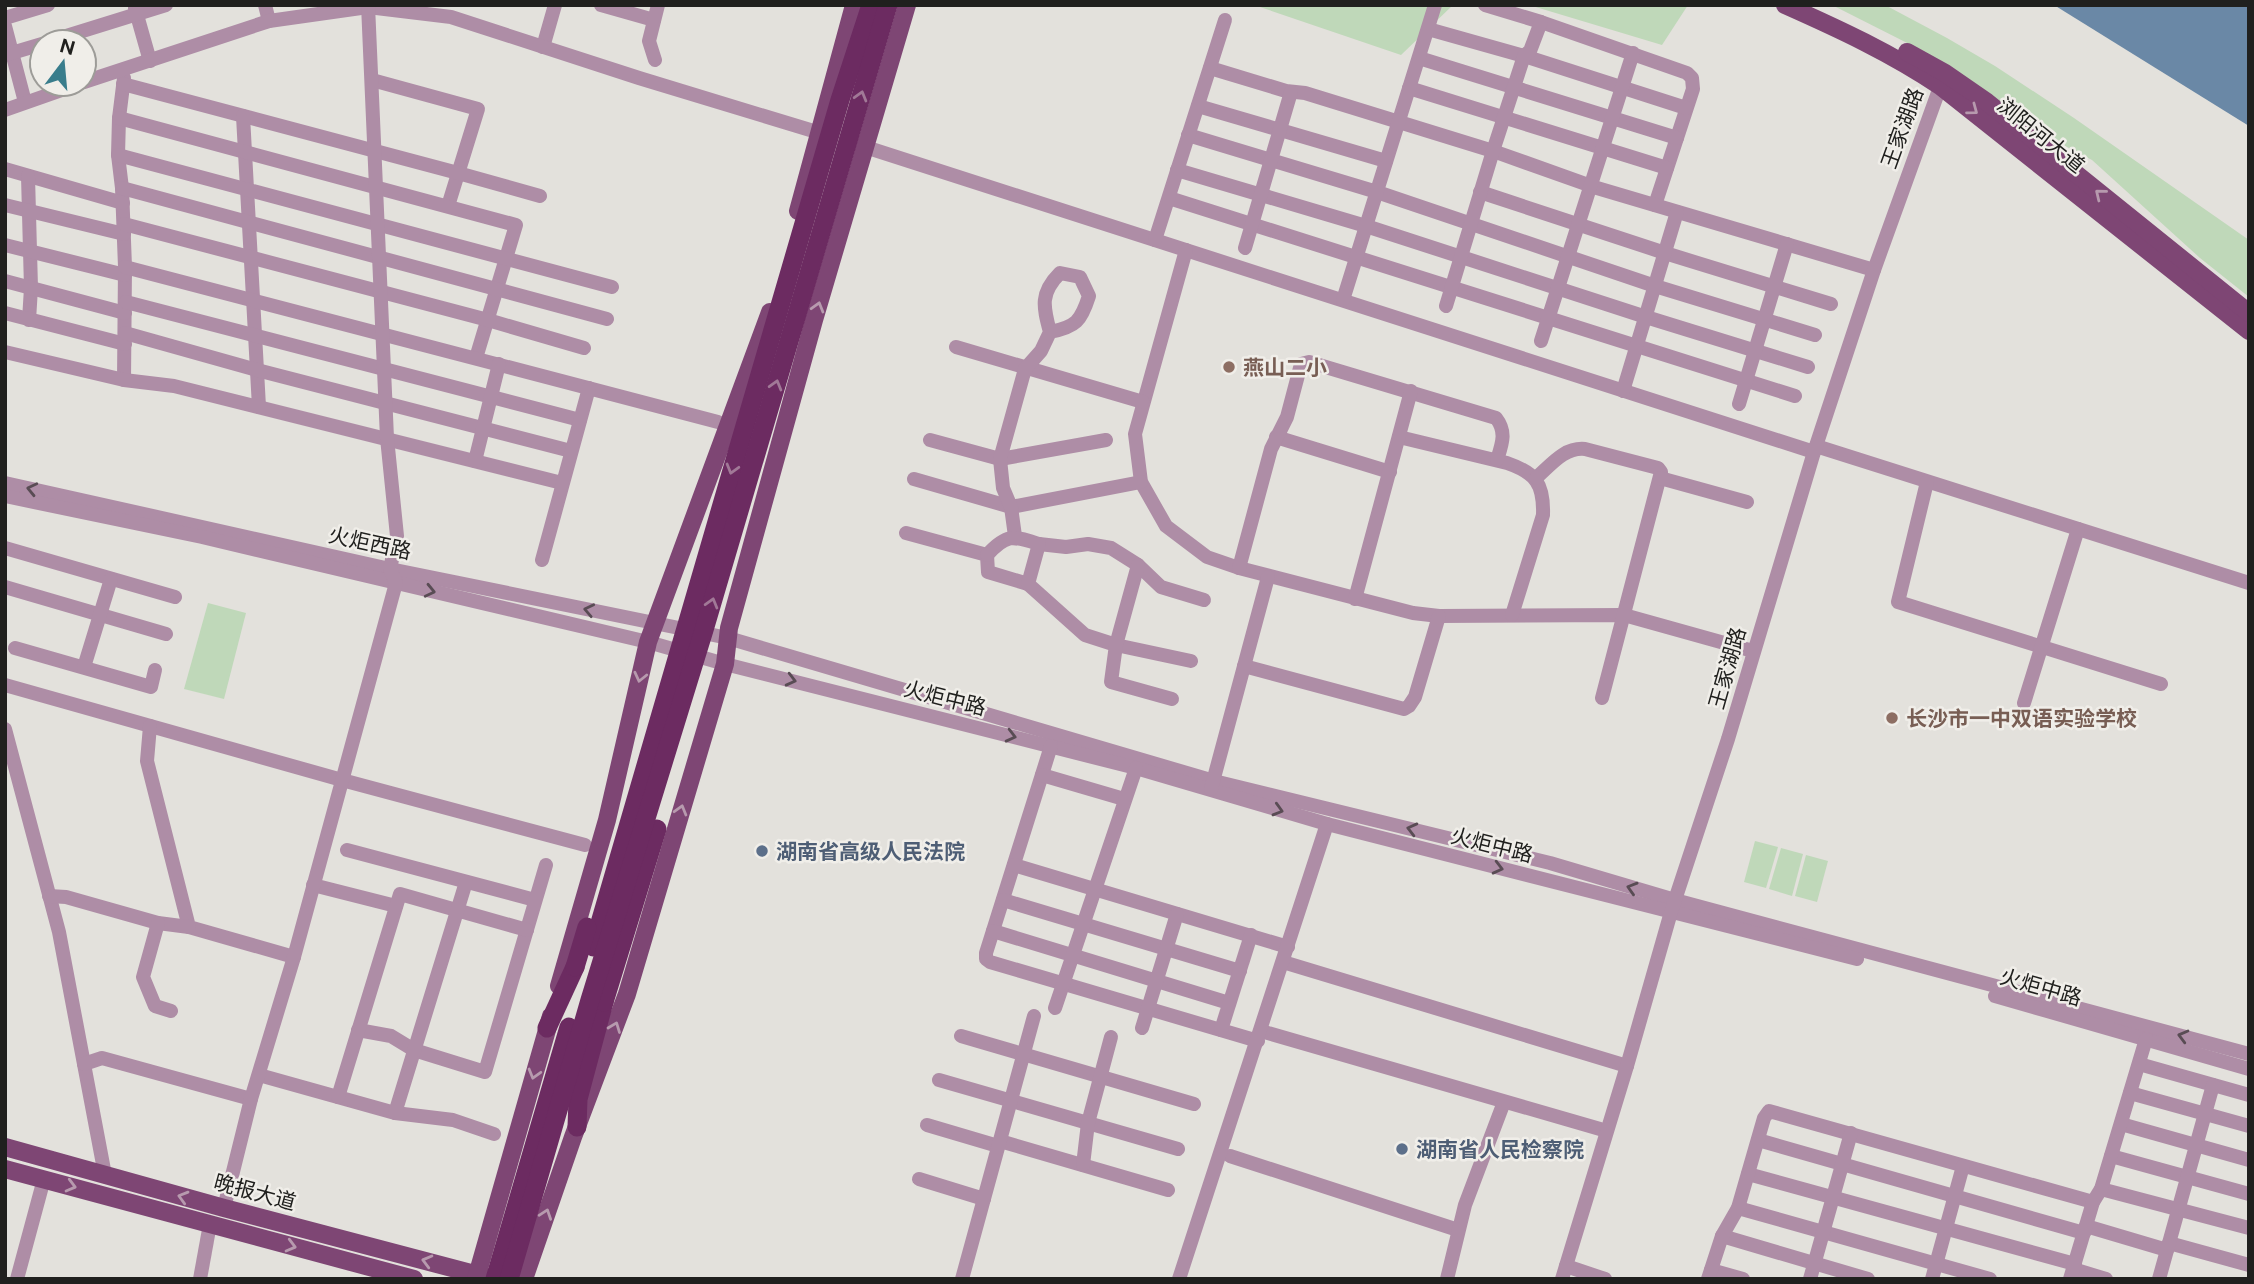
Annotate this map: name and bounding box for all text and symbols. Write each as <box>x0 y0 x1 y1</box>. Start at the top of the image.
north arrow <box>28 28 98 98</box>
text: N <box>58 34 78 59</box>
street label: 王家湖路 <box>1876 84 1928 172</box>
one-way arrow <box>853 91 867 103</box>
street label: 浏阳河大道 <box>1992 92 2090 178</box>
one-way arrow <box>1965 102 1977 114</box>
one-way arrow <box>2096 189 2108 202</box>
one-way arrow <box>809 301 824 313</box>
place label: 燕山二小 <box>1243 355 1327 380</box>
marker: 燕山二小 <box>1221 359 1237 375</box>
one-way arrow <box>768 379 783 391</box>
one-way arrow <box>725 463 740 475</box>
one-way arrow <box>26 482 38 497</box>
street label: 火炬西路 <box>326 522 414 564</box>
one-way arrow <box>424 583 436 597</box>
one-way arrow <box>704 598 719 610</box>
one-way arrow <box>583 603 595 618</box>
street label: 王家湖路 <box>1703 624 1751 712</box>
one-way arrow <box>634 670 648 682</box>
one-way arrow <box>785 672 797 686</box>
street label: 火炬中路 <box>901 676 989 720</box>
place label: 长沙市一中双语实验学校 <box>1906 706 2137 731</box>
marker: 长沙市一中双语实验学校 <box>1884 710 1900 726</box>
one-way arrow <box>1005 728 1017 742</box>
one-way arrow <box>1272 802 1284 816</box>
one-way arrow <box>673 804 688 816</box>
one-way arrow <box>1406 823 1418 838</box>
street label: 火炬中路 <box>1448 823 1536 867</box>
place label: 湖南省高级人民法院 <box>776 839 965 864</box>
marker: 湖南省高级人民法院 <box>754 843 770 859</box>
one-way arrow <box>1492 860 1504 874</box>
one-way arrow <box>1626 881 1638 896</box>
street label: 火炬中路 <box>1997 963 2085 1011</box>
one-way arrow <box>606 1022 620 1034</box>
one-way arrow <box>2177 1030 2189 1045</box>
one-way arrow <box>528 1067 542 1079</box>
place label: 湖南省人民检察院 <box>1416 1137 1584 1162</box>
marker: 湖南省人民检察院 <box>1394 1141 1410 1157</box>
street label: 晚报大道 <box>211 1169 299 1215</box>
one-way arrow <box>65 1178 77 1193</box>
one-way arrow <box>178 1190 190 1205</box>
one-way arrow <box>538 1209 552 1221</box>
one-way arrow <box>285 1238 297 1252</box>
one-way arrow <box>421 1255 433 1269</box>

